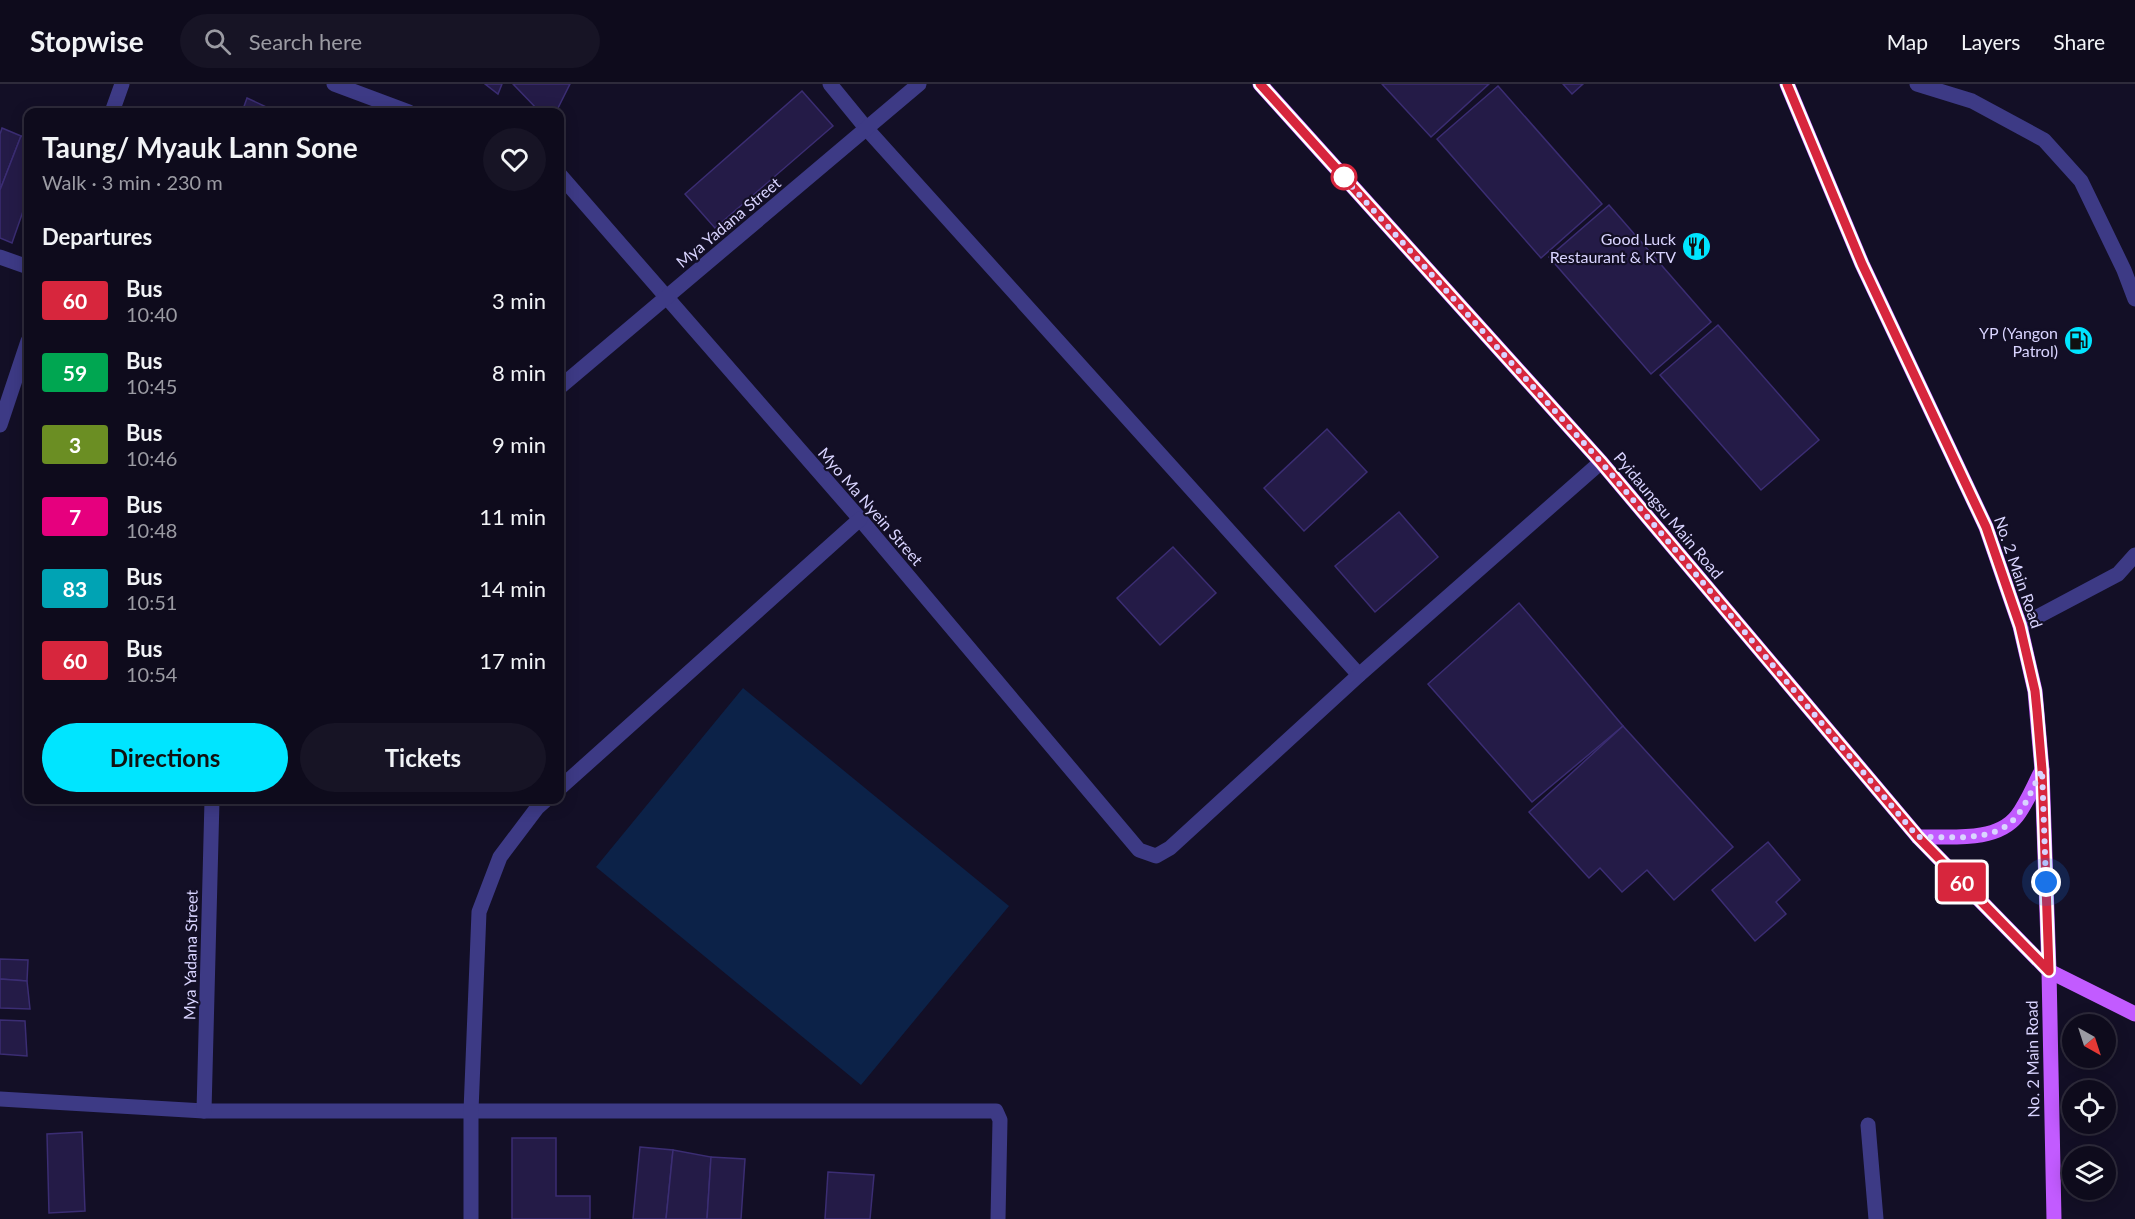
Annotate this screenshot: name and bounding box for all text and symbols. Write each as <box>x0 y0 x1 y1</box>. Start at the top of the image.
search box <box>180 14 600 68</box>
text: Stopwise <box>30 24 144 58</box>
icon: search <box>201 25 234 58</box>
text: Search here <box>249 28 362 55</box>
text: Map <box>1887 29 1928 54</box>
text: Layers <box>1961 29 2020 54</box>
text: Share <box>2053 29 2105 54</box>
button: heart <box>483 128 546 191</box>
text: Taung/ Myauk Lann Sone <box>42 130 358 164</box>
unlabelled marker <box>1331 164 1357 190</box>
text: Walk · 3 min · 230 m <box>42 170 223 194</box>
street label: Mya Yadana Street <box>672 173 784 271</box>
text: Departures <box>42 223 152 250</box>
place label: Good Luck Restaurant & KTV <box>1550 229 1677 266</box>
restaurant icon: Good Luck Restaurant & KTV <box>1681 231 1713 263</box>
text: Bus <box>126 275 162 302</box>
text: 3 min <box>492 287 546 314</box>
text: 60 <box>63 288 87 313</box>
text: 10:40 <box>126 302 177 326</box>
place label: YP (Yangon Patrol) <box>1979 323 2058 360</box>
fuel station icon: YP (Yangon Patrol) <box>2063 325 2095 357</box>
text: Bus <box>126 347 162 374</box>
text: 8 min <box>492 359 546 386</box>
text: 59 <box>63 360 87 385</box>
text: 10:45 <box>126 374 177 398</box>
text: Bus <box>126 419 162 446</box>
text: 9 min <box>492 431 546 458</box>
text: 3 <box>69 432 81 457</box>
street label: Myo Ma Nyein Street <box>815 443 928 569</box>
text: 10:46 <box>126 446 177 470</box>
street label: Pyidaungsu Main Road <box>1610 448 1728 582</box>
text: Bus <box>126 491 162 518</box>
text: 11 min <box>479 503 546 530</box>
text: 7 <box>69 504 81 529</box>
street label: No. 2 Main Road <box>1991 513 2047 631</box>
text: 10:48 <box>126 518 177 542</box>
text: Bus <box>126 563 162 590</box>
text: 14 min <box>479 575 546 602</box>
text: 83 <box>63 576 87 601</box>
text: 10:51 <box>126 590 177 614</box>
text: Bus <box>126 635 162 662</box>
text: 17 min <box>479 647 546 674</box>
text: 60 <box>63 648 87 673</box>
text: 10:54 <box>126 662 177 686</box>
button: Directions <box>42 723 288 792</box>
button: Tickets <box>300 723 546 792</box>
line badge: 60 <box>1935 862 1989 902</box>
your location <box>2031 867 2061 897</box>
text: 60 <box>1950 870 1974 895</box>
street label: Mya Yadana Street <box>179 889 201 1020</box>
street label: No. 2 Main Road <box>2021 1000 2043 1118</box>
north arrow <box>2062 1014 2116 1068</box>
map controls <box>2062 1014 2116 1200</box>
button: locate <box>2062 1080 2116 1134</box>
button: layers <box>2062 1146 2116 1200</box>

